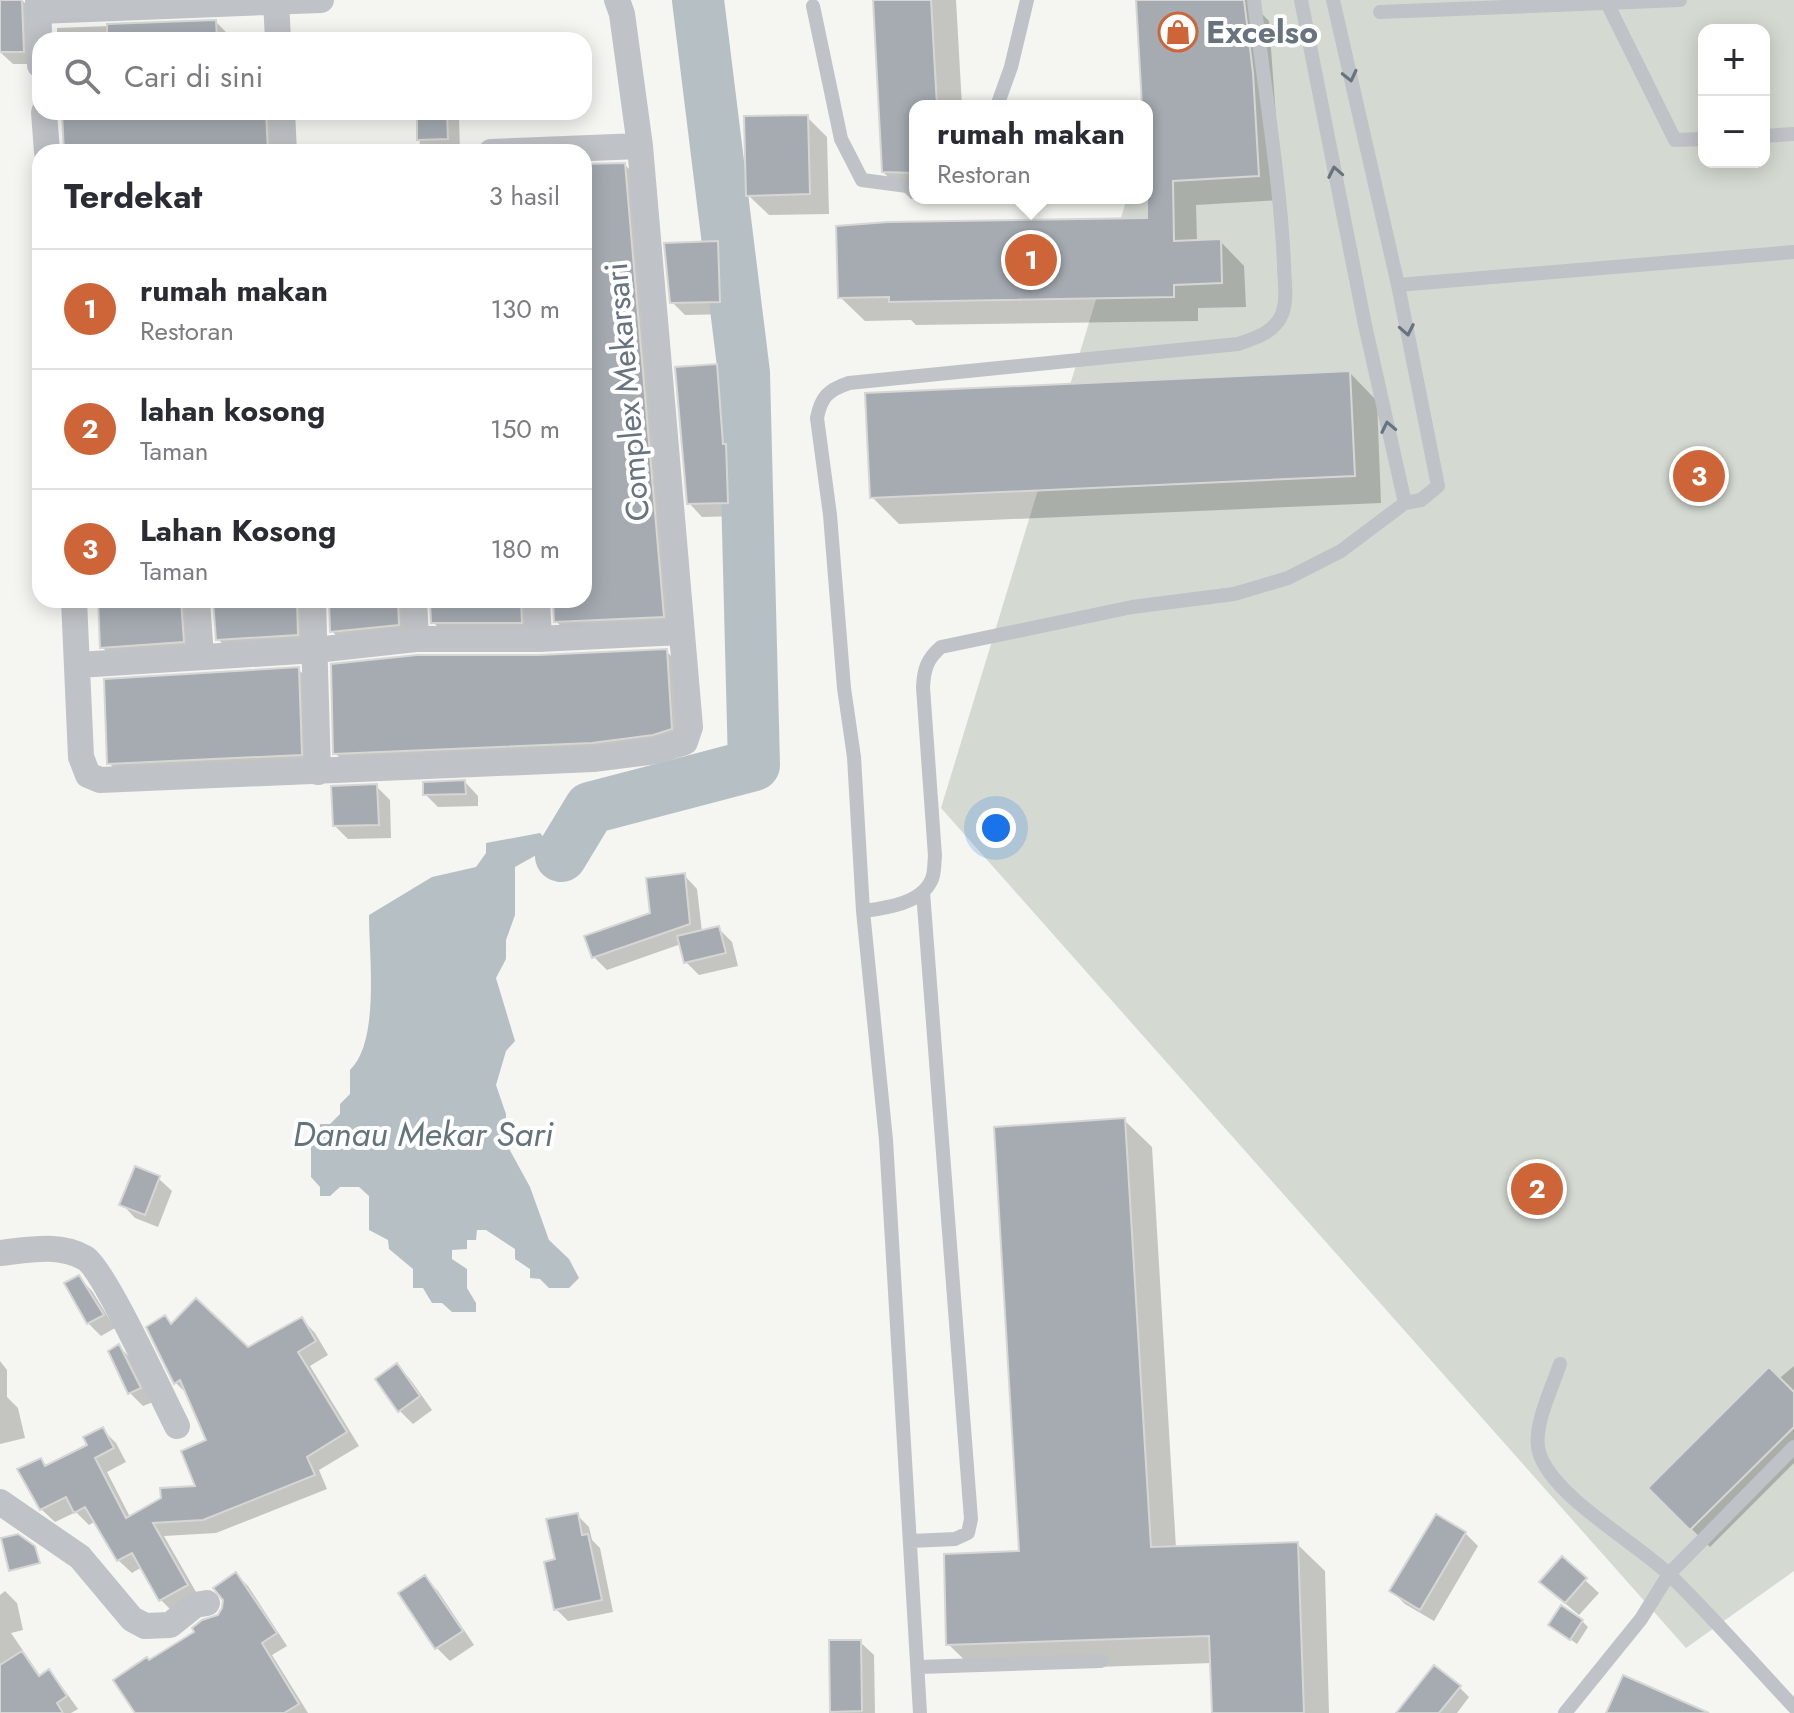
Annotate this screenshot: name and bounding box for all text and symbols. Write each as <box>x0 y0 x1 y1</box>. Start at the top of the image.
place label: Excelso <box>1206 9 1318 55</box>
shop icon: Excelso <box>1157 11 1199 53</box>
map controls <box>1698 24 1770 168</box>
button: + <box>1698 24 1770 96</box>
search box <box>32 32 592 120</box>
icon: search <box>60 54 104 98</box>
text: Cari di sini <box>124 55 263 98</box>
one-way arrow <box>1341 69 1358 82</box>
button: − <box>1698 96 1770 168</box>
popup <box>909 100 1153 204</box>
text: rumah makan <box>937 112 1125 155</box>
text: Restoran <box>937 155 1031 193</box>
one-way arrow <box>1327 166 1344 180</box>
text: Terdekat <box>64 172 202 221</box>
text: 3 hasil <box>489 177 560 215</box>
pin: 1 <box>1005 230 1057 290</box>
street label: Complex Mekarsari <box>593 261 661 523</box>
text: rumah makan <box>140 269 328 312</box>
text: 1 <box>83 290 97 328</box>
text: 130 m <box>490 290 560 328</box>
text: Restoran <box>140 312 234 350</box>
one-way arrow <box>1398 323 1415 336</box>
text: lahan kosong <box>140 389 325 432</box>
text: 2 <box>81 410 99 448</box>
text: 150 m <box>490 410 560 448</box>
one-way arrow <box>1380 421 1397 434</box>
text: Taman <box>140 432 208 470</box>
pin: 3 <box>1673 446 1725 506</box>
text: Lahan Kosong <box>140 509 336 552</box>
text: 3 <box>82 530 98 568</box>
text: 180 m <box>490 530 560 568</box>
text: Taman <box>140 552 208 590</box>
your location <box>976 808 1016 848</box>
water label: Danau Mekar Sari <box>293 1110 555 1159</box>
pin: 2 <box>1511 1159 1563 1219</box>

